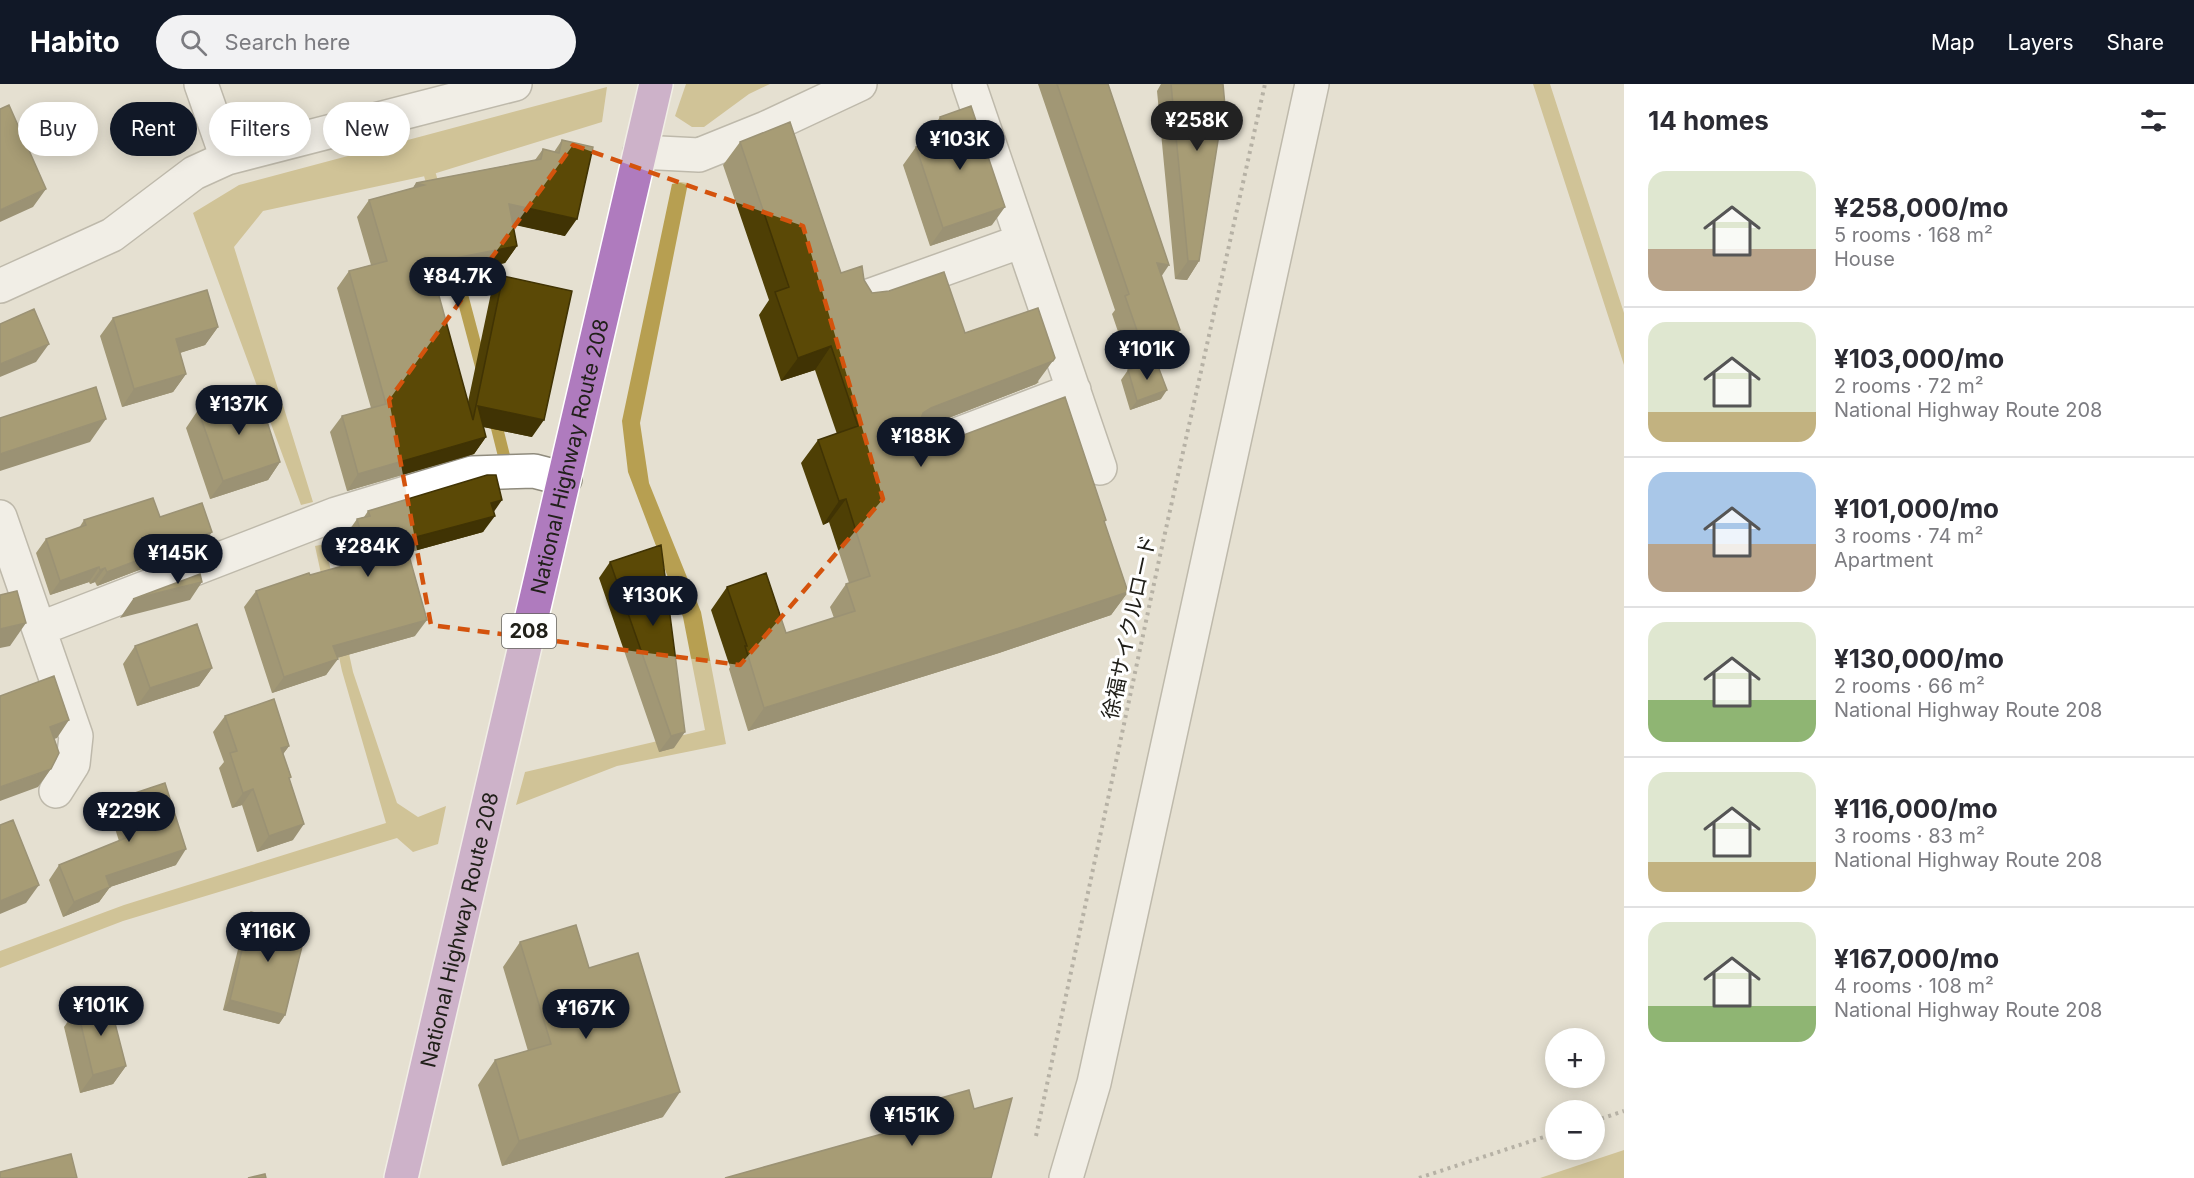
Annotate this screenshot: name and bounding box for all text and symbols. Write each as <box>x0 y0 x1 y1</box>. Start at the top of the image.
search box <box>156 15 576 69</box>
text: Habito <box>30 25 120 59</box>
icon: search <box>177 26 210 59</box>
text: Search here <box>225 29 350 55</box>
text: Map <box>1931 30 1975 55</box>
text: Layers <box>2008 30 2074 55</box>
text: Share <box>2107 30 2164 55</box>
pin: ¥258K <box>1155 101 1239 152</box>
chip: Buy <box>18 102 98 156</box>
chip: Rent <box>110 102 197 156</box>
chip: Filters <box>209 102 311 156</box>
chip: New <box>323 102 410 156</box>
icon: filters <box>2137 104 2170 137</box>
text: 14 homes <box>1648 105 1769 136</box>
text: ¥258K <box>1165 108 1229 132</box>
pin: ¥103K <box>918 120 1002 171</box>
text: ¥103K <box>930 127 990 151</box>
text: ¥258,000/mo <box>1834 192 2008 223</box>
icon: home <box>1696 195 1768 267</box>
text: 5 rooms · 168 m² <box>1834 223 1993 247</box>
text: House <box>1834 247 1895 271</box>
pin: ¥84.7K <box>409 257 507 308</box>
text: ¥84.7K <box>423 264 493 288</box>
street label: National Highway Route 208 <box>525 316 613 596</box>
pin: ¥101K <box>1105 330 1189 381</box>
text: ¥101K <box>1119 337 1175 361</box>
text: ¥103,000/mo <box>1834 343 2004 374</box>
icon: home <box>1696 346 1768 418</box>
text: 2 rooms · 72 m² <box>1834 374 1984 398</box>
pin: ¥137K <box>197 385 281 436</box>
text: ¥137K <box>210 392 268 416</box>
text: National Highway Route 208 <box>1834 398 2102 422</box>
pin: ¥188K <box>879 417 963 468</box>
text: ¥188K <box>891 424 951 448</box>
text: ¥101,000/mo <box>1834 493 1999 524</box>
icon: home <box>1696 496 1768 568</box>
text: 3 rooms · 74 m² <box>1834 524 1983 548</box>
pin: ¥284K <box>326 527 410 578</box>
street label: 徐福サイクルロード <box>1097 532 1161 722</box>
pin: ¥145K <box>136 534 220 585</box>
text: ¥284K <box>336 534 400 558</box>
text: ¥145K <box>148 541 208 565</box>
text: Apartment <box>1834 548 1933 572</box>
pin: ¥130K <box>611 576 695 627</box>
text: ¥130K <box>623 583 683 607</box>
road number: 208 <box>502 614 556 648</box>
text: ¥130,000/mo <box>1834 643 2004 674</box>
icon: home <box>1696 646 1768 718</box>
text: 2 rooms · 66 m² <box>1834 674 1985 698</box>
text: National Highway Route 208 <box>1834 698 2102 722</box>
street label: National Highway Route 208 <box>415 790 503 1070</box>
pin: ¥229K <box>87 792 171 843</box>
text: ¥116,000/mo <box>1834 793 1998 824</box>
icon: home <box>1696 796 1768 868</box>
text: ¥229K <box>97 799 161 823</box>
text: 3 rooms · 83 m² <box>1834 824 1985 848</box>
text: National Highway Route 208 <box>1834 848 2102 872</box>
pin: ¥116K <box>226 912 310 963</box>
text: ¥116K <box>240 919 296 943</box>
text: ¥167,000/mo <box>1834 943 1999 974</box>
icon: home <box>1696 946 1768 1018</box>
text: 4 rooms · 108 m² <box>1834 974 1994 998</box>
pin: ¥101K <box>59 986 143 1037</box>
pin: ¥167K <box>544 989 628 1040</box>
text: ¥101K <box>73 993 129 1017</box>
text: ¥167K <box>556 996 616 1020</box>
text: National Highway Route 208 <box>1834 998 2102 1022</box>
map controls <box>1545 1028 1605 1160</box>
button: + <box>1545 1028 1605 1088</box>
pin: ¥151K <box>870 1096 954 1147</box>
button: − <box>1545 1100 1605 1160</box>
text: ¥151K <box>884 1103 940 1127</box>

